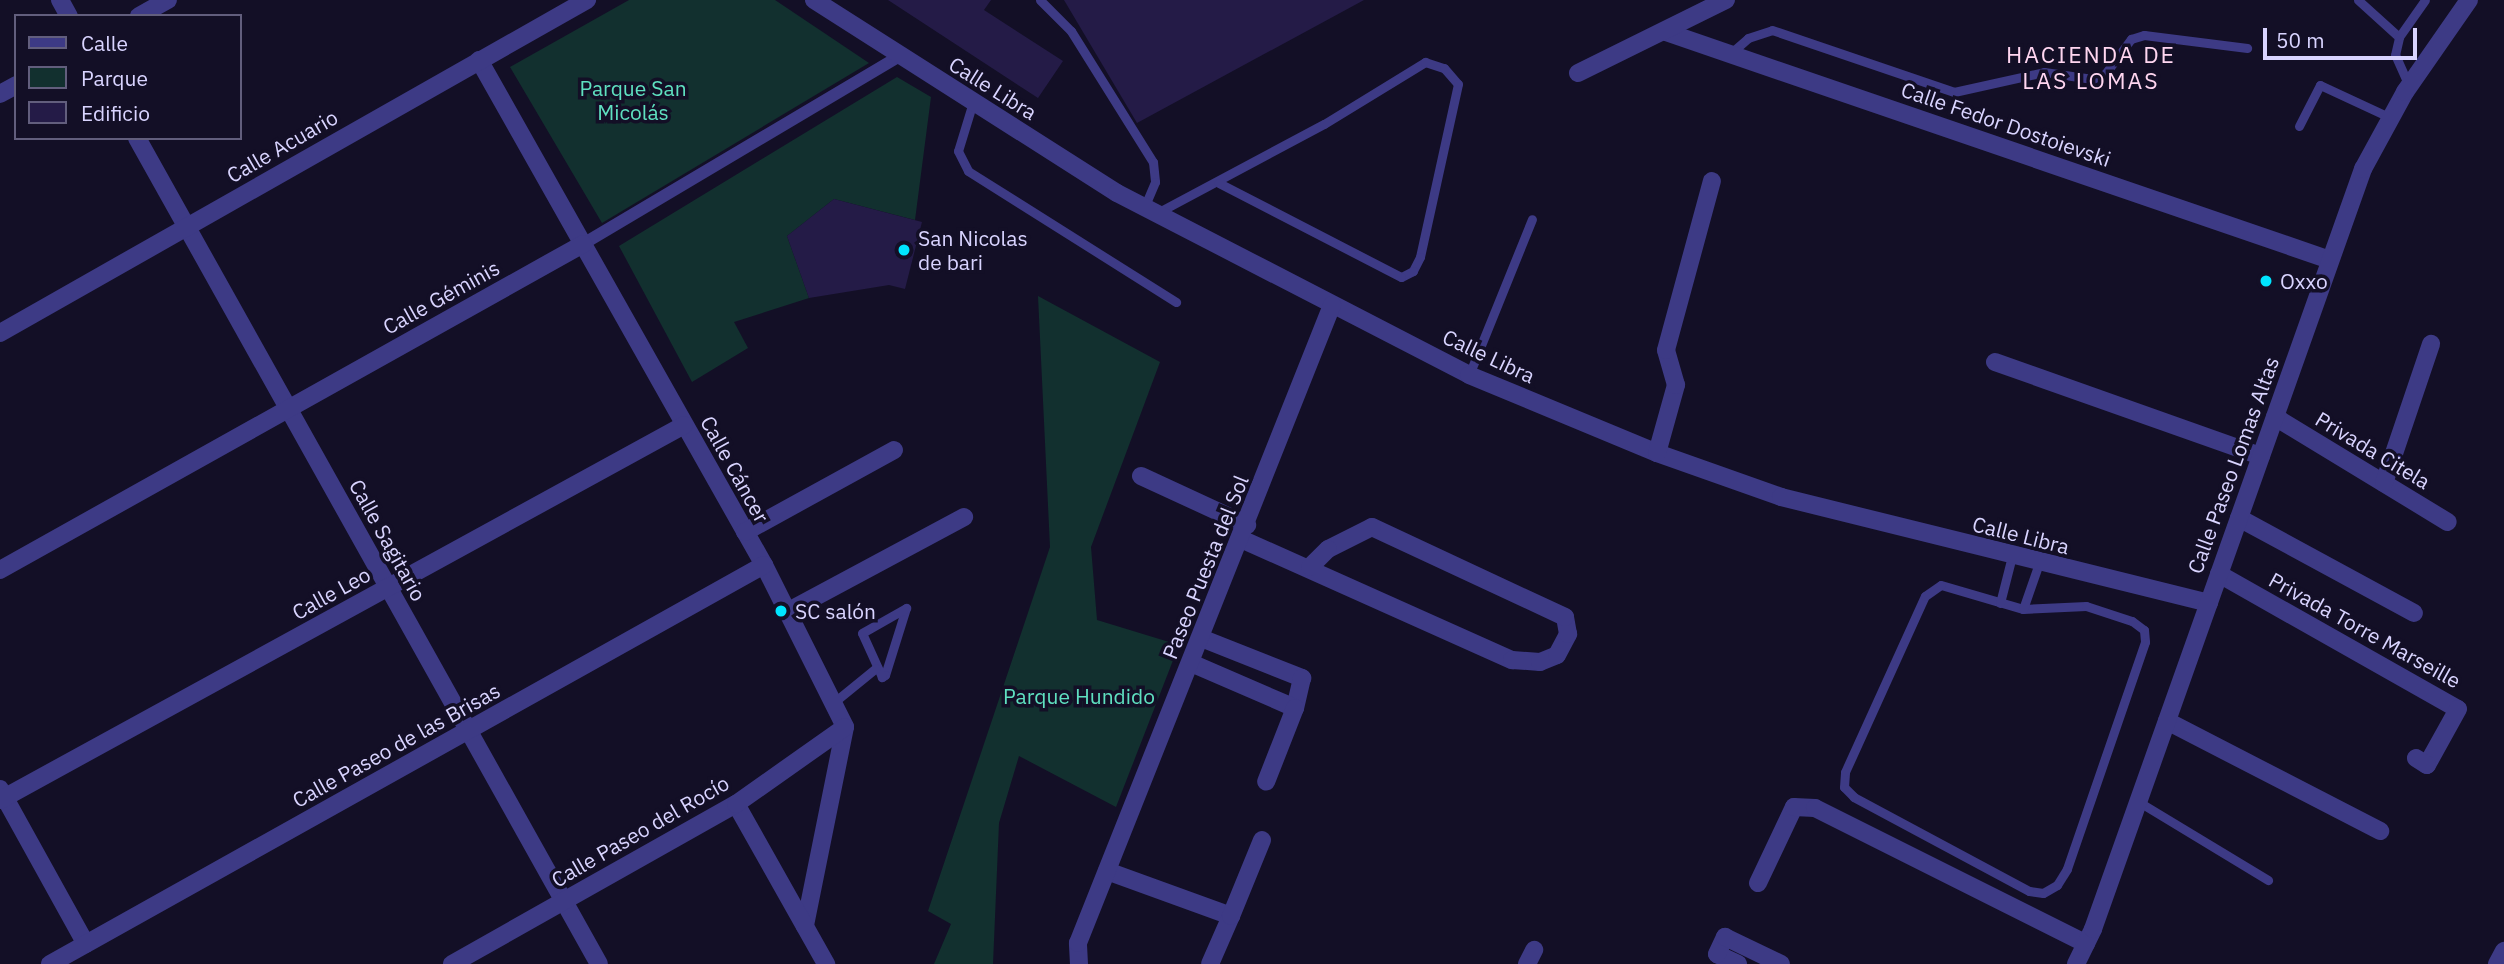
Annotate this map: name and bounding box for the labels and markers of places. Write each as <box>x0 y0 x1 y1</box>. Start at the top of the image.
place label: San Nicolas de bari <box>918 225 1028 275</box>
marker: San Nicolas de bari <box>896 242 912 258</box>
place label: Oxxo <box>2280 268 2328 294</box>
marker: Oxxo <box>2258 273 2274 289</box>
place label: SC salón <box>795 598 876 624</box>
marker: SC salón <box>773 603 789 619</box>

